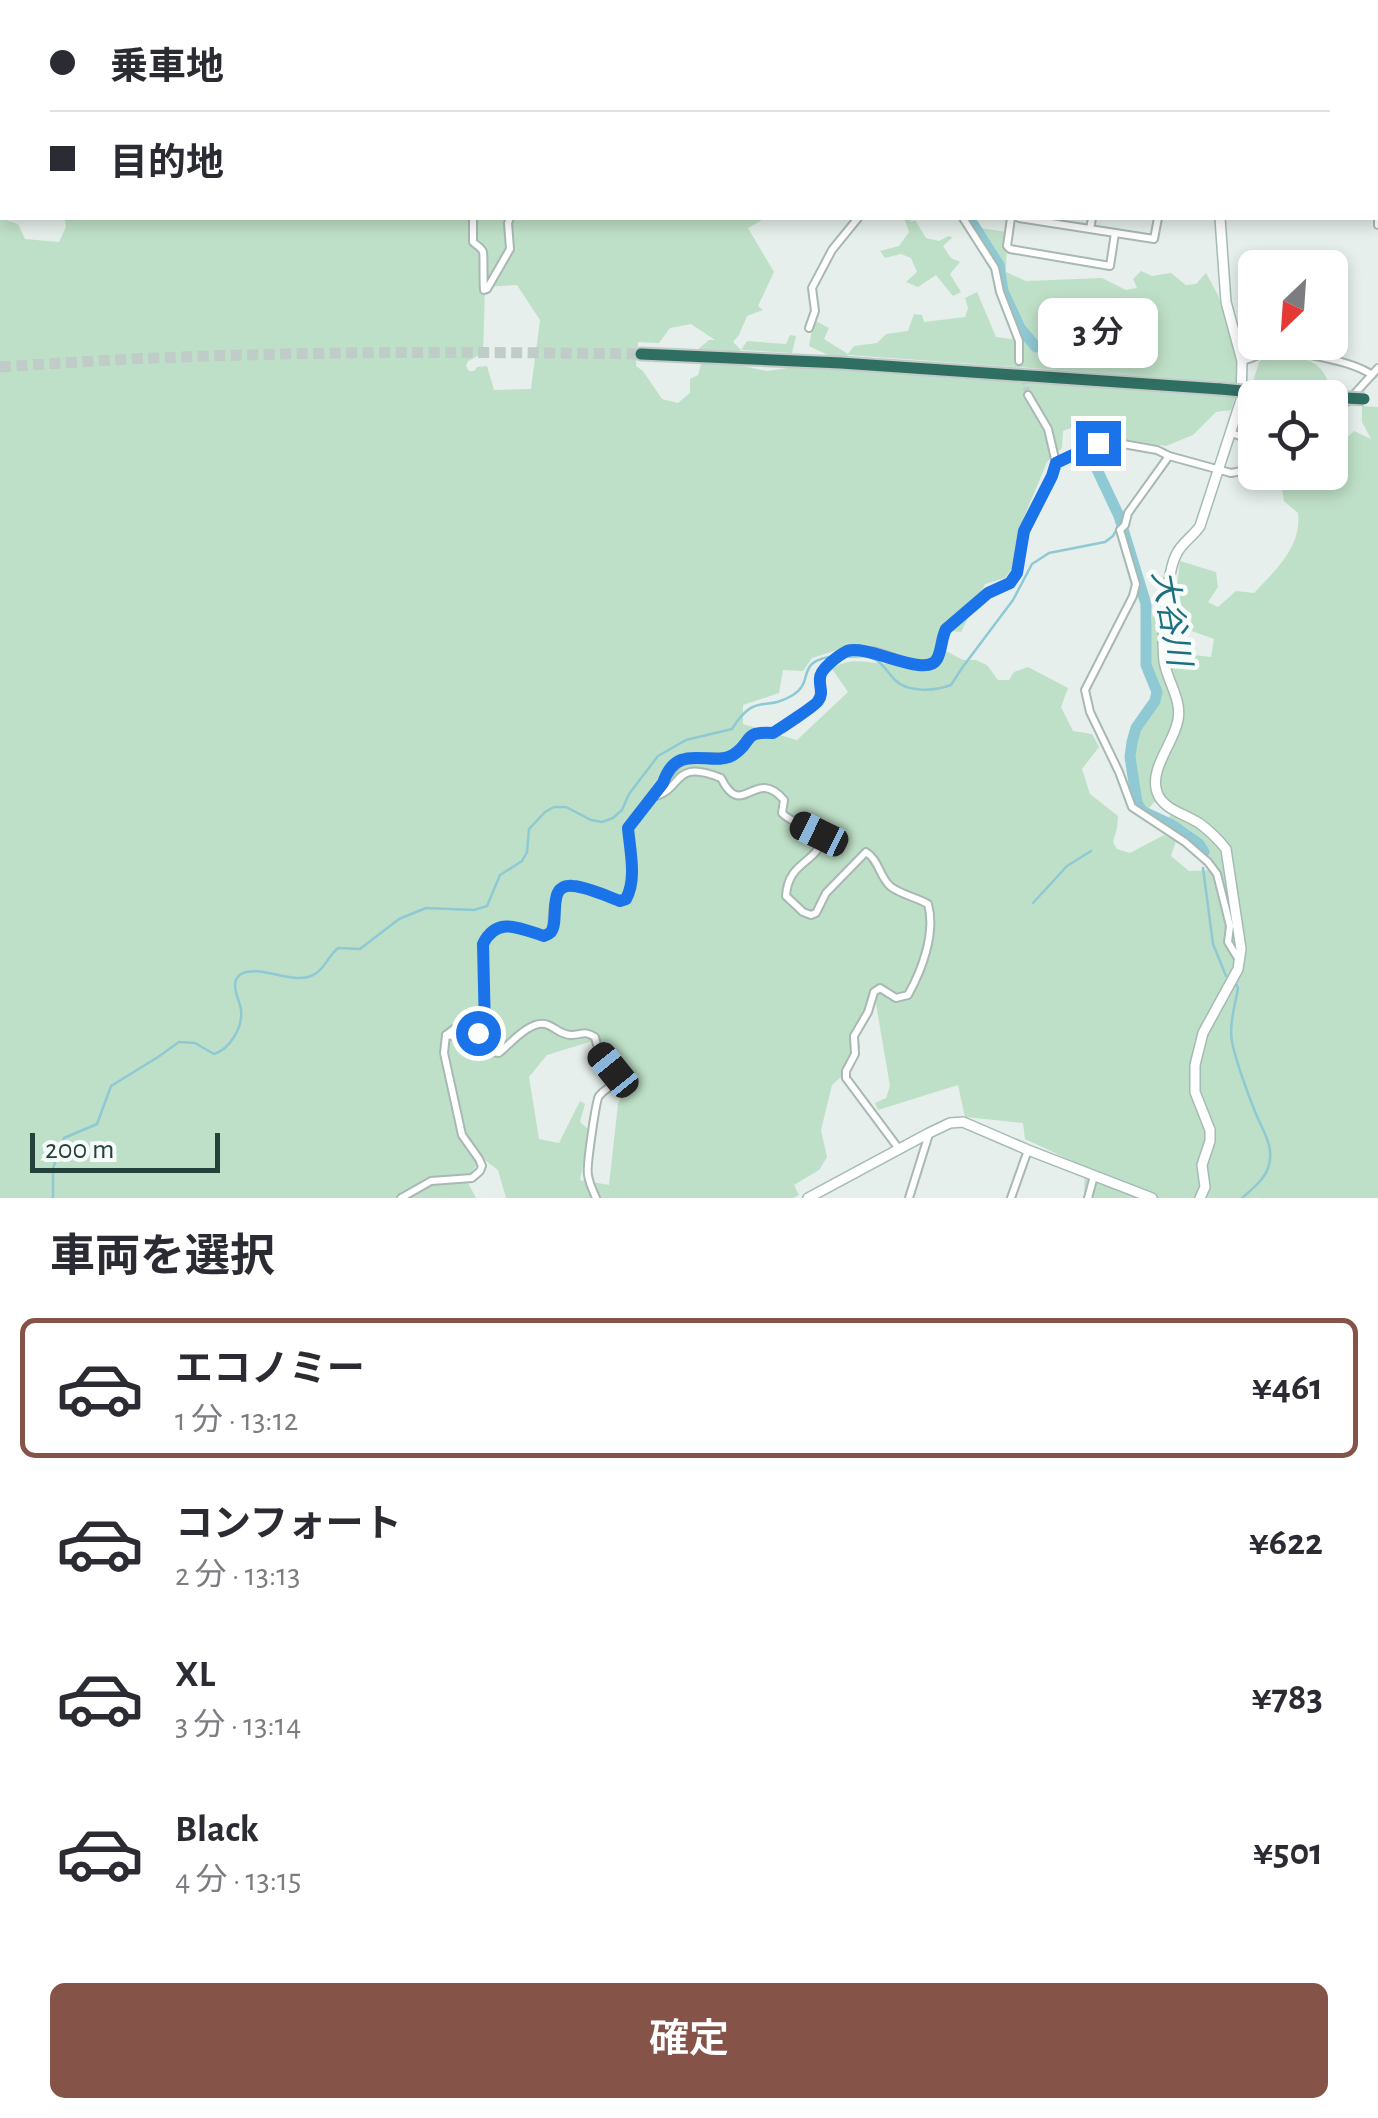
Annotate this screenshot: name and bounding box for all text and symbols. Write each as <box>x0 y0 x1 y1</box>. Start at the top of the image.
text: 乗車地 <box>110 49 224 87</box>
text: 目的地 <box>110 145 224 183</box>
north arrow <box>1238 250 1348 360</box>
map controls <box>1238 250 1348 490</box>
callout: 3 分 <box>1038 298 1158 368</box>
text: 3 分 <box>1073 317 1123 349</box>
button: locate <box>1238 380 1348 490</box>
route end <box>1076 421 1121 466</box>
water label: 大谷川 <box>1147 568 1197 671</box>
car <box>785 807 853 861</box>
route start <box>456 1011 501 1056</box>
car <box>582 1037 644 1103</box>
scale bar <box>30 1128 220 1172</box>
text: 200 m <box>45 1136 114 1164</box>
text: 車両を選択 <box>50 1235 275 1280</box>
icon: car <box>55 1343 145 1433</box>
text: エコノミー <box>175 1351 365 1389</box>
text: ¥461 <box>1252 1369 1323 1407</box>
text: 1 分 · 13:12 <box>175 1404 298 1436</box>
icon: car <box>55 1498 145 1588</box>
text: コンフォート <box>175 1506 402 1544</box>
text: ¥622 <box>1249 1524 1323 1562</box>
text: 2 分 · 13:13 <box>175 1559 300 1591</box>
icon: car <box>55 1653 145 1743</box>
text: XL <box>175 1656 215 1694</box>
text: ¥783 <box>1251 1679 1323 1717</box>
text: 3 分 · 13:14 <box>175 1709 301 1741</box>
icon: car <box>55 1808 145 1898</box>
text: Black <box>175 1811 259 1849</box>
text: ¥501 <box>1253 1834 1323 1872</box>
text: 4 分 · 13:15 <box>175 1864 301 1896</box>
button: 確定 <box>50 1983 1328 2098</box>

